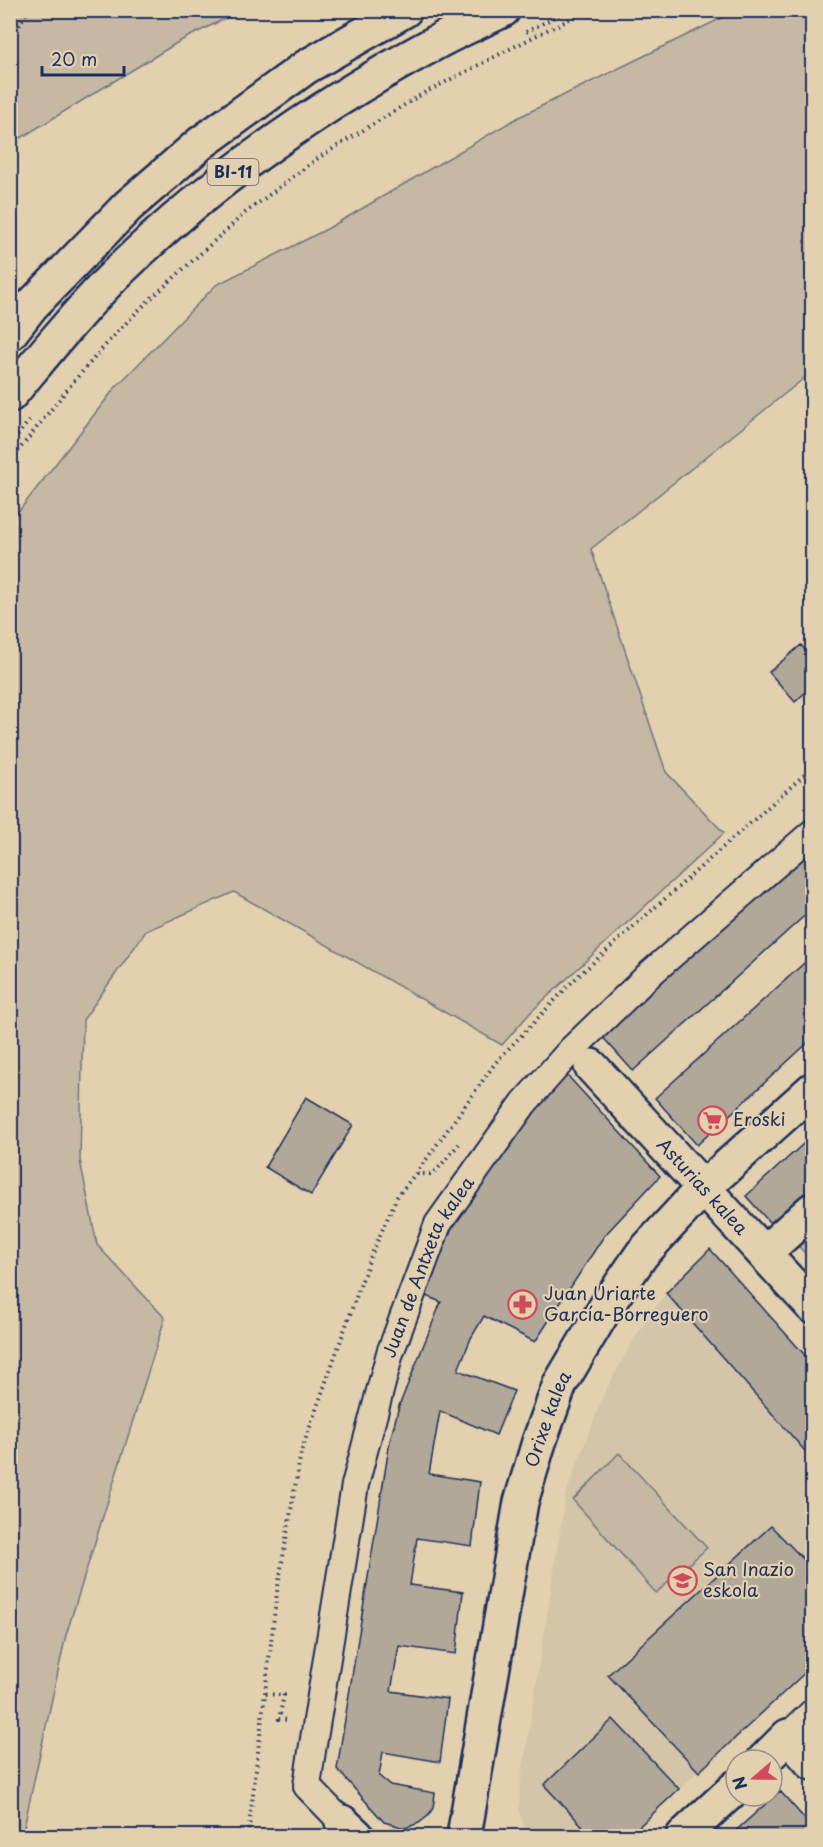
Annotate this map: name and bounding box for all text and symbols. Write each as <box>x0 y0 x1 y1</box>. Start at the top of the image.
scale bar <box>42 39 124 77</box>
text: 20 m <box>51 45 97 72</box>
road number: BI-11 <box>208 159 258 185</box>
supermarket icon: Eroski <box>696 1104 728 1136</box>
place label: Eroski <box>733 1105 786 1132</box>
street label: Asturias kalea <box>651 1131 756 1241</box>
street label: Juan de Antxeta kalea <box>374 1170 480 1361</box>
place label: Juan Uriarte García-Borreguero <box>544 1279 708 1327</box>
pharmacy icon: Juan Uriarte García-Borreguero <box>507 1288 539 1320</box>
street label: Orixe kalea <box>517 1364 577 1470</box>
place label: San Inazio eskola <box>703 1555 794 1603</box>
school or university icon: San Inazio eskola <box>666 1564 698 1596</box>
north arrow <box>724 1748 784 1808</box>
text: N <box>726 1773 752 1794</box>

